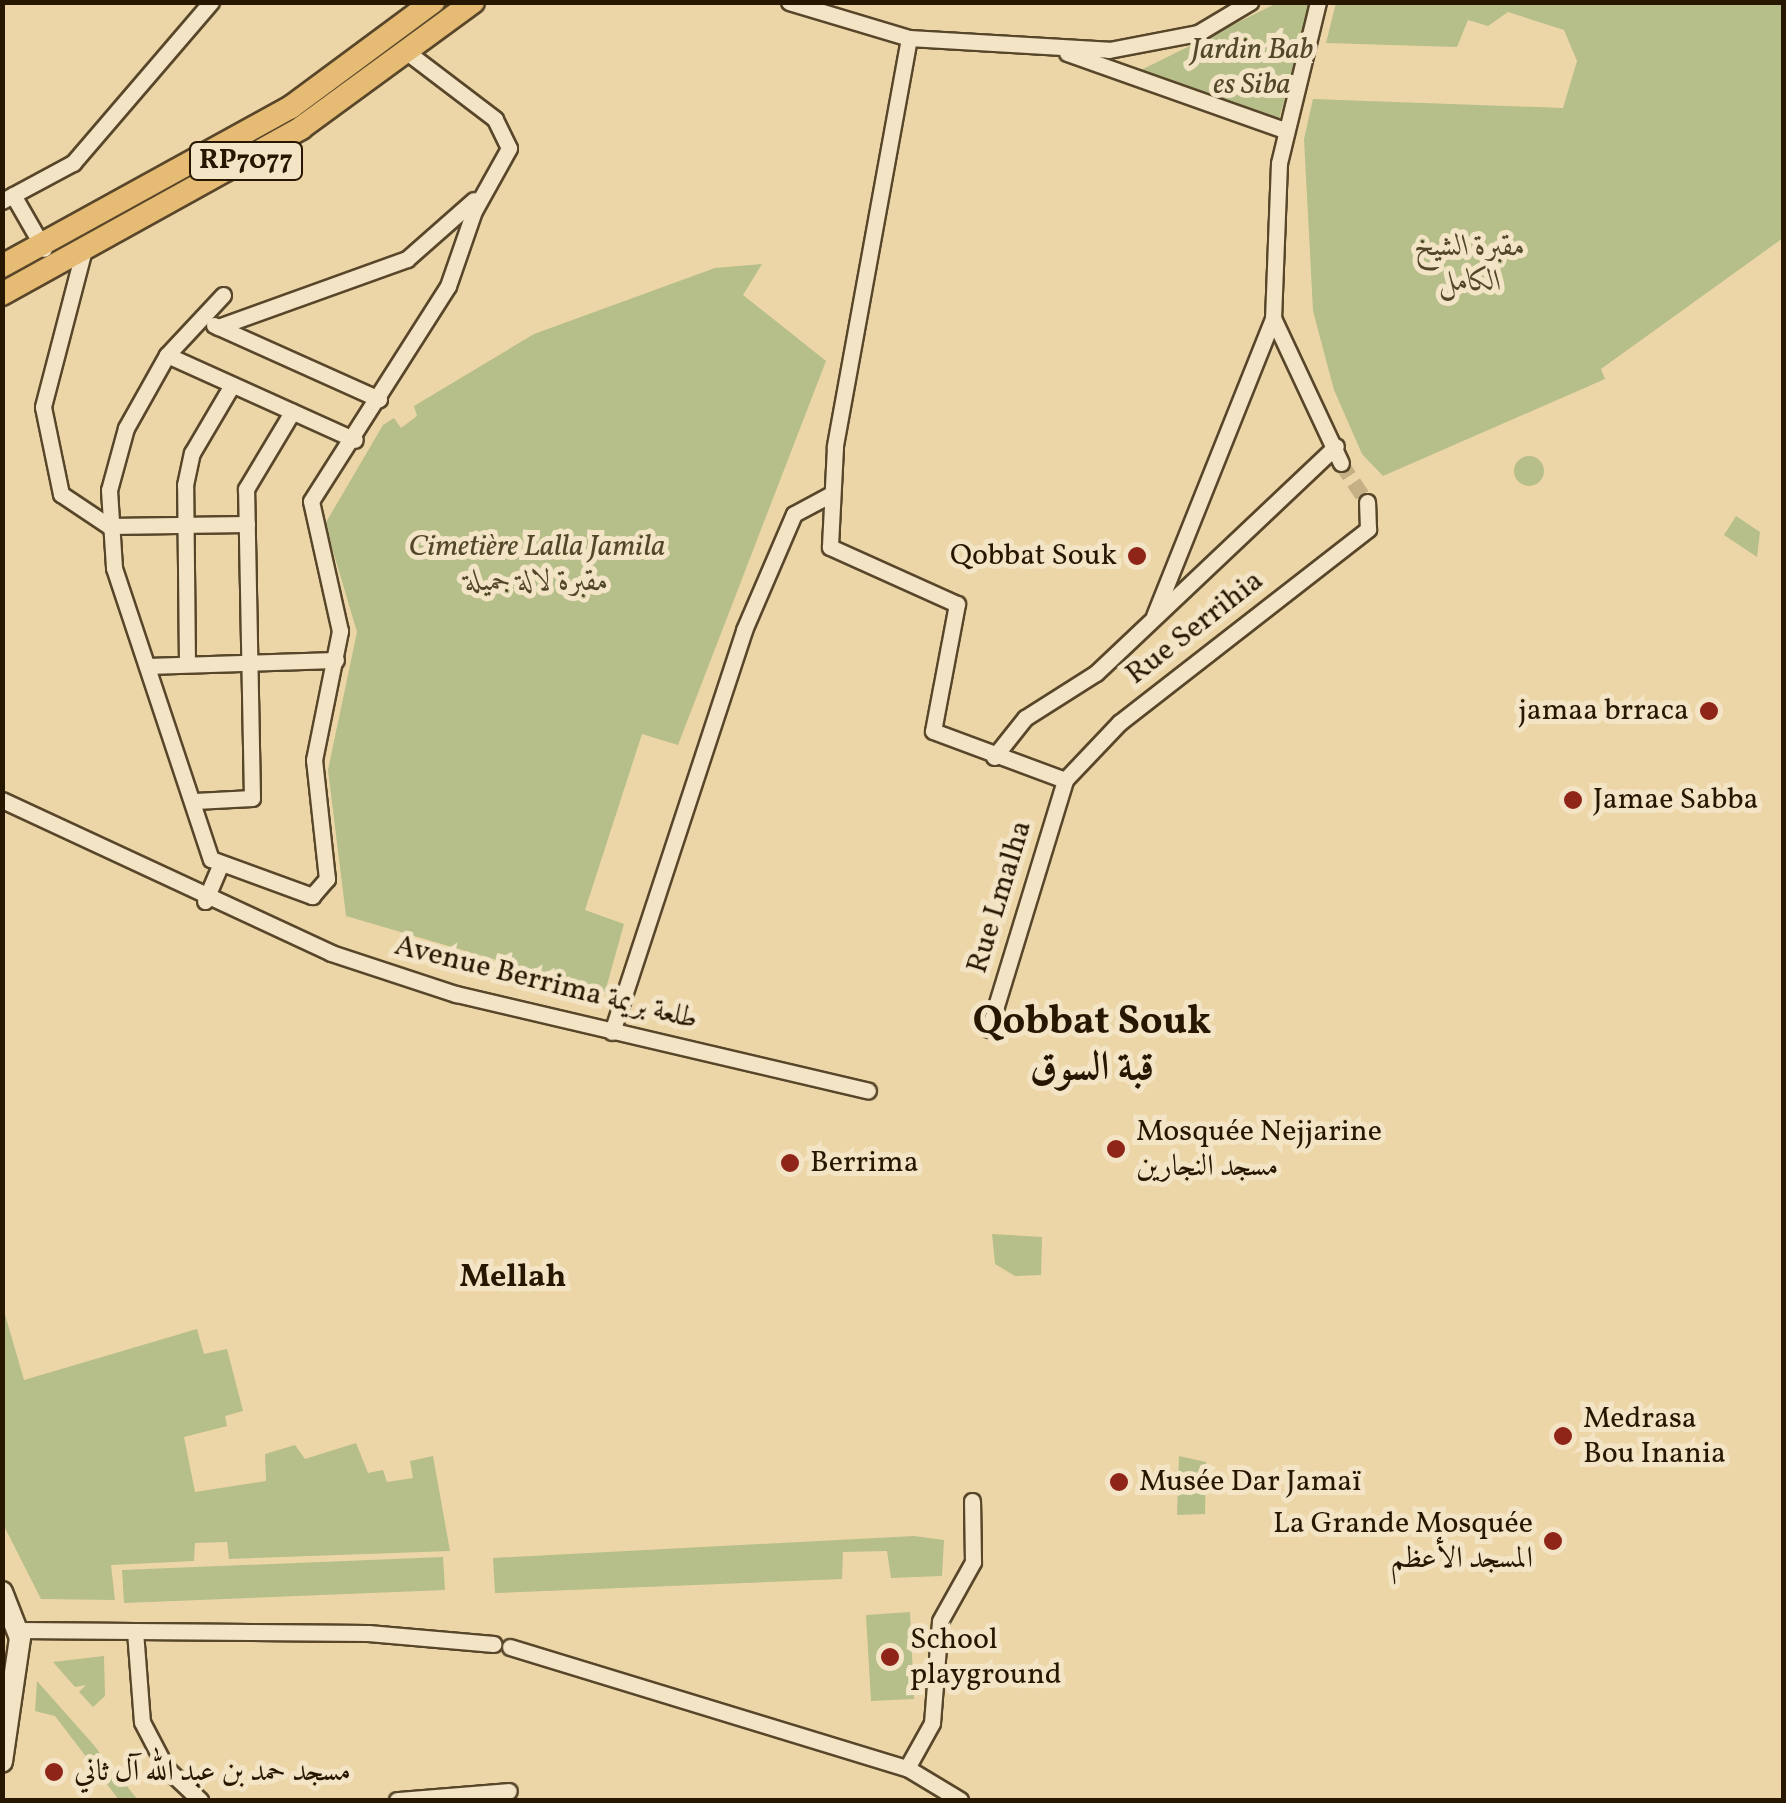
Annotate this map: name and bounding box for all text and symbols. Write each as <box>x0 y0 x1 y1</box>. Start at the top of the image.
park label: Jardin Bab es Siba <box>1191 32 1313 102</box>
road number: RP7077 <box>188 138 304 184</box>
park label: مقبرة الشيخ الكامل <box>1414 229 1526 300</box>
park label: Cimetière Lalla Jamila مقبرة لالة جميلة <box>408 529 666 600</box>
place label: Qobbat Souk <box>950 538 1117 574</box>
marker: Qobbat Souk <box>1126 545 1148 567</box>
street label: Rue Serrihia <box>1119 563 1271 693</box>
place label: jamaa brraca <box>1518 693 1689 729</box>
marker: jamaa brraca <box>1698 700 1720 722</box>
place label: Jamae Sabba <box>1593 782 1758 818</box>
marker: Jamae Sabba <box>1562 789 1584 811</box>
street label: Rue Lmalha <box>960 816 1040 978</box>
street label: Avenue Berrima طلعة بريمة <box>391 928 701 1038</box>
district label: Qobbat Souk قبة السوق <box>973 999 1211 1093</box>
place label: Mosquée Nejjarine مسجد النجارين <box>1136 1114 1382 1184</box>
marker: Mosquée Nejjarine مسجد النجارين <box>1105 1138 1127 1160</box>
place label: Berrima <box>810 1145 919 1181</box>
marker: Berrima <box>779 1152 801 1174</box>
district label: Mellah <box>460 1259 566 1297</box>
place label: Medrasa Bou Inania <box>1583 1401 1726 1472</box>
marker: Medrasa Bou Inania <box>1552 1425 1574 1447</box>
place label: Musée Dar Jamaï <box>1139 1464 1361 1500</box>
marker: Musée Dar Jamaï <box>1108 1471 1130 1493</box>
place label: La Grande Mosquée المسجد الأعظم <box>1273 1506 1533 1576</box>
marker: La Grande Mosquée المسجد الأعظم <box>1542 1530 1564 1552</box>
place label: School playground <box>910 1622 1062 1692</box>
marker: School playground <box>879 1646 901 1668</box>
place label: مسجد حمد بن عبد الله آل ثاني <box>74 1754 351 1790</box>
marker: مسجد حمد بن عبد الله آل ثاني <box>43 1761 65 1783</box>

